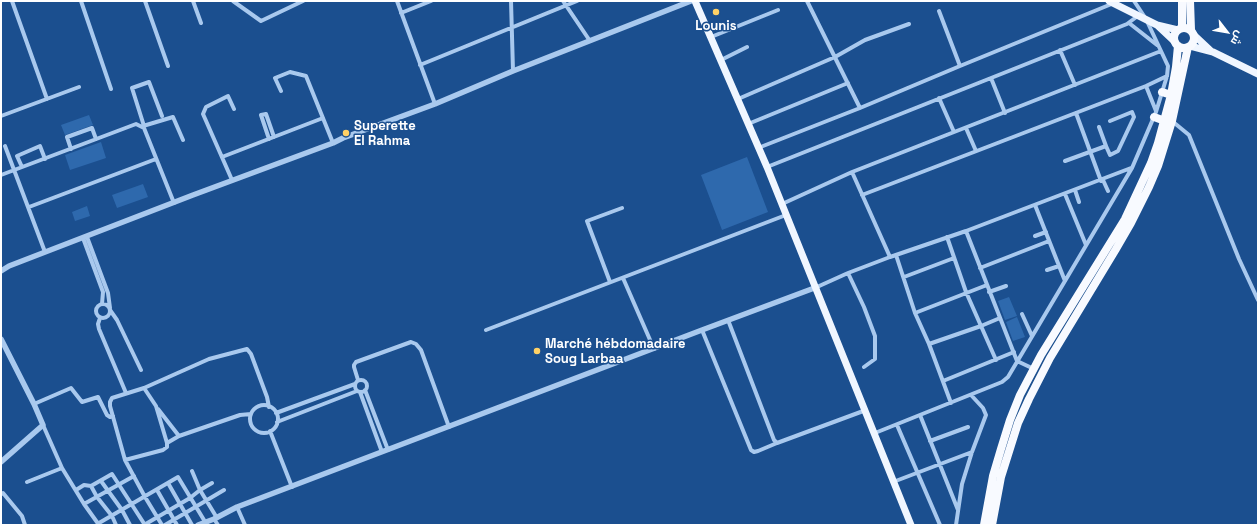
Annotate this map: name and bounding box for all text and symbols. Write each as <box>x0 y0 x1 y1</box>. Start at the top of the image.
marker: Lounis <box>711 7 721 17</box>
north arrow <box>1207 12 1247 52</box>
place label: Lounis <box>695 18 737 34</box>
text: ش <box>1228 29 1247 48</box>
place label: Superette El Rahma <box>354 118 416 149</box>
marker: Superette El Rahma <box>341 128 351 138</box>
place label: Marché hébdomadaire Soug Larbaa <box>545 336 686 367</box>
marker: Marché hébdomadaire Soug Larbaa <box>532 346 542 356</box>

